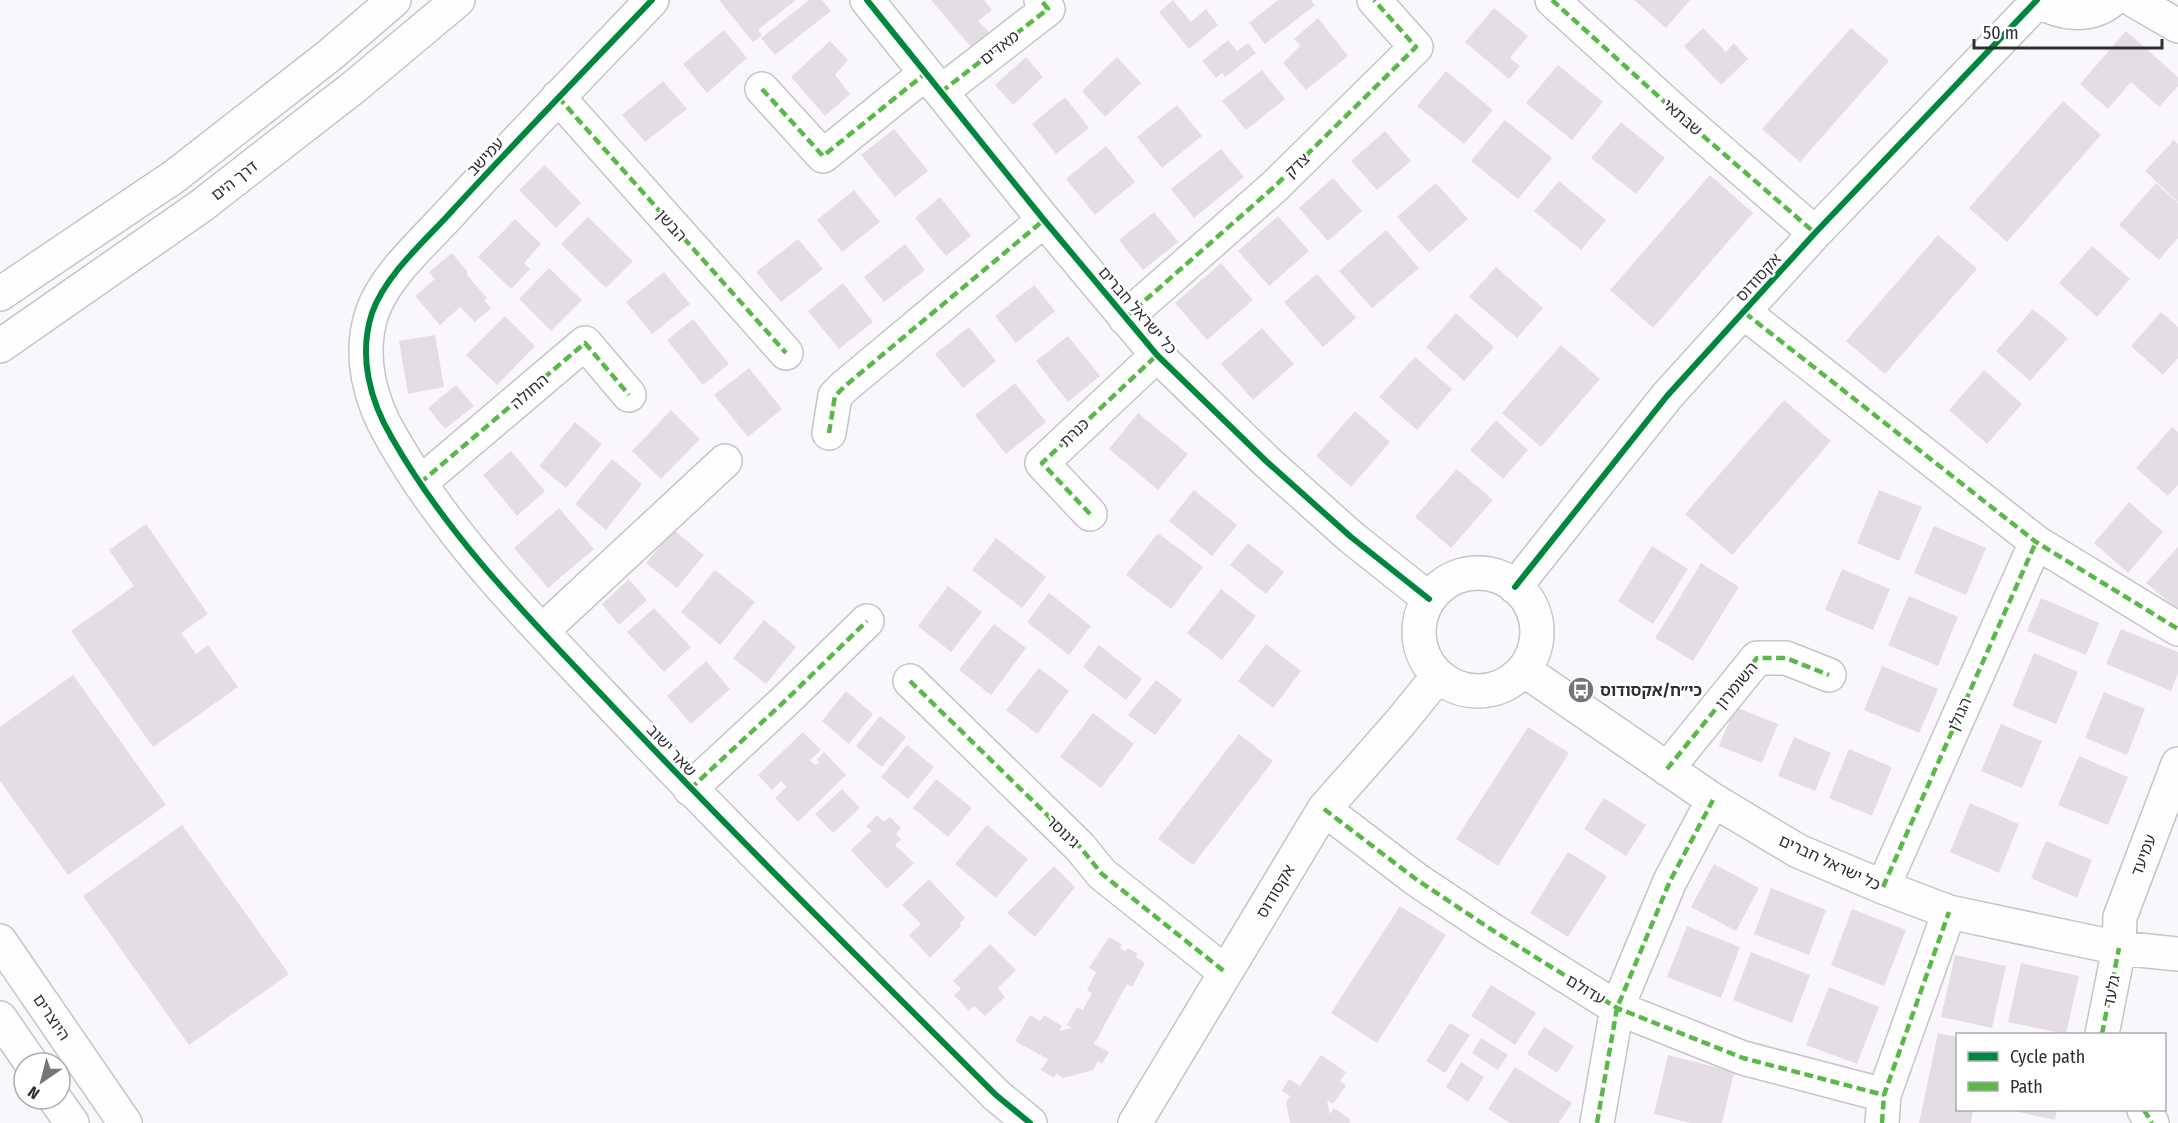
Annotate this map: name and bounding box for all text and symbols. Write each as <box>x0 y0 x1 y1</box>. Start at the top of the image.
scale bar <box>1974 12 2162 50</box>
text: 50 m <box>1983 22 2019 44</box>
street label: מאדים <box>976 26 1023 69</box>
street label: שבתאי <box>1659 95 1706 140</box>
street label: עמישב <box>463 133 508 179</box>
street label: צדק <box>1281 149 1314 182</box>
street label: דרך הים <box>207 156 262 204</box>
street label: הבשן <box>652 206 691 245</box>
street label: אקסודוס <box>1732 249 1785 306</box>
street label: כל ישראל חברים <box>1094 263 1181 358</box>
street label: החולה <box>507 370 552 413</box>
street label: כנרת <box>1056 414 1093 451</box>
street label: השומרון <box>1711 658 1762 713</box>
bus stop icon: כי״ח/אקסודוס <box>1566 675 1596 705</box>
place label: כי״ח/אקסודוס <box>1600 681 1702 700</box>
street label: הגולן <box>1944 695 1975 734</box>
street label: שאר ישוב <box>643 720 700 780</box>
street label: גינוסר <box>1042 811 1083 852</box>
street label: כל ישראל חברים <box>1776 831 1884 894</box>
street label: עמיעד <box>2127 832 2160 879</box>
street label: אקסודוס <box>1252 861 1299 921</box>
street label: עדולם <box>1563 970 1609 1008</box>
street label: גלעד <box>2099 973 2124 1009</box>
street label: היוצרים <box>29 990 74 1044</box>
legend <box>1956 1033 2166 1111</box>
text: Cycle path <box>2010 1046 2085 1068</box>
north arrow <box>12 1051 72 1111</box>
text: Path <box>2010 1076 2043 1098</box>
text: N <box>24 1082 43 1103</box>

